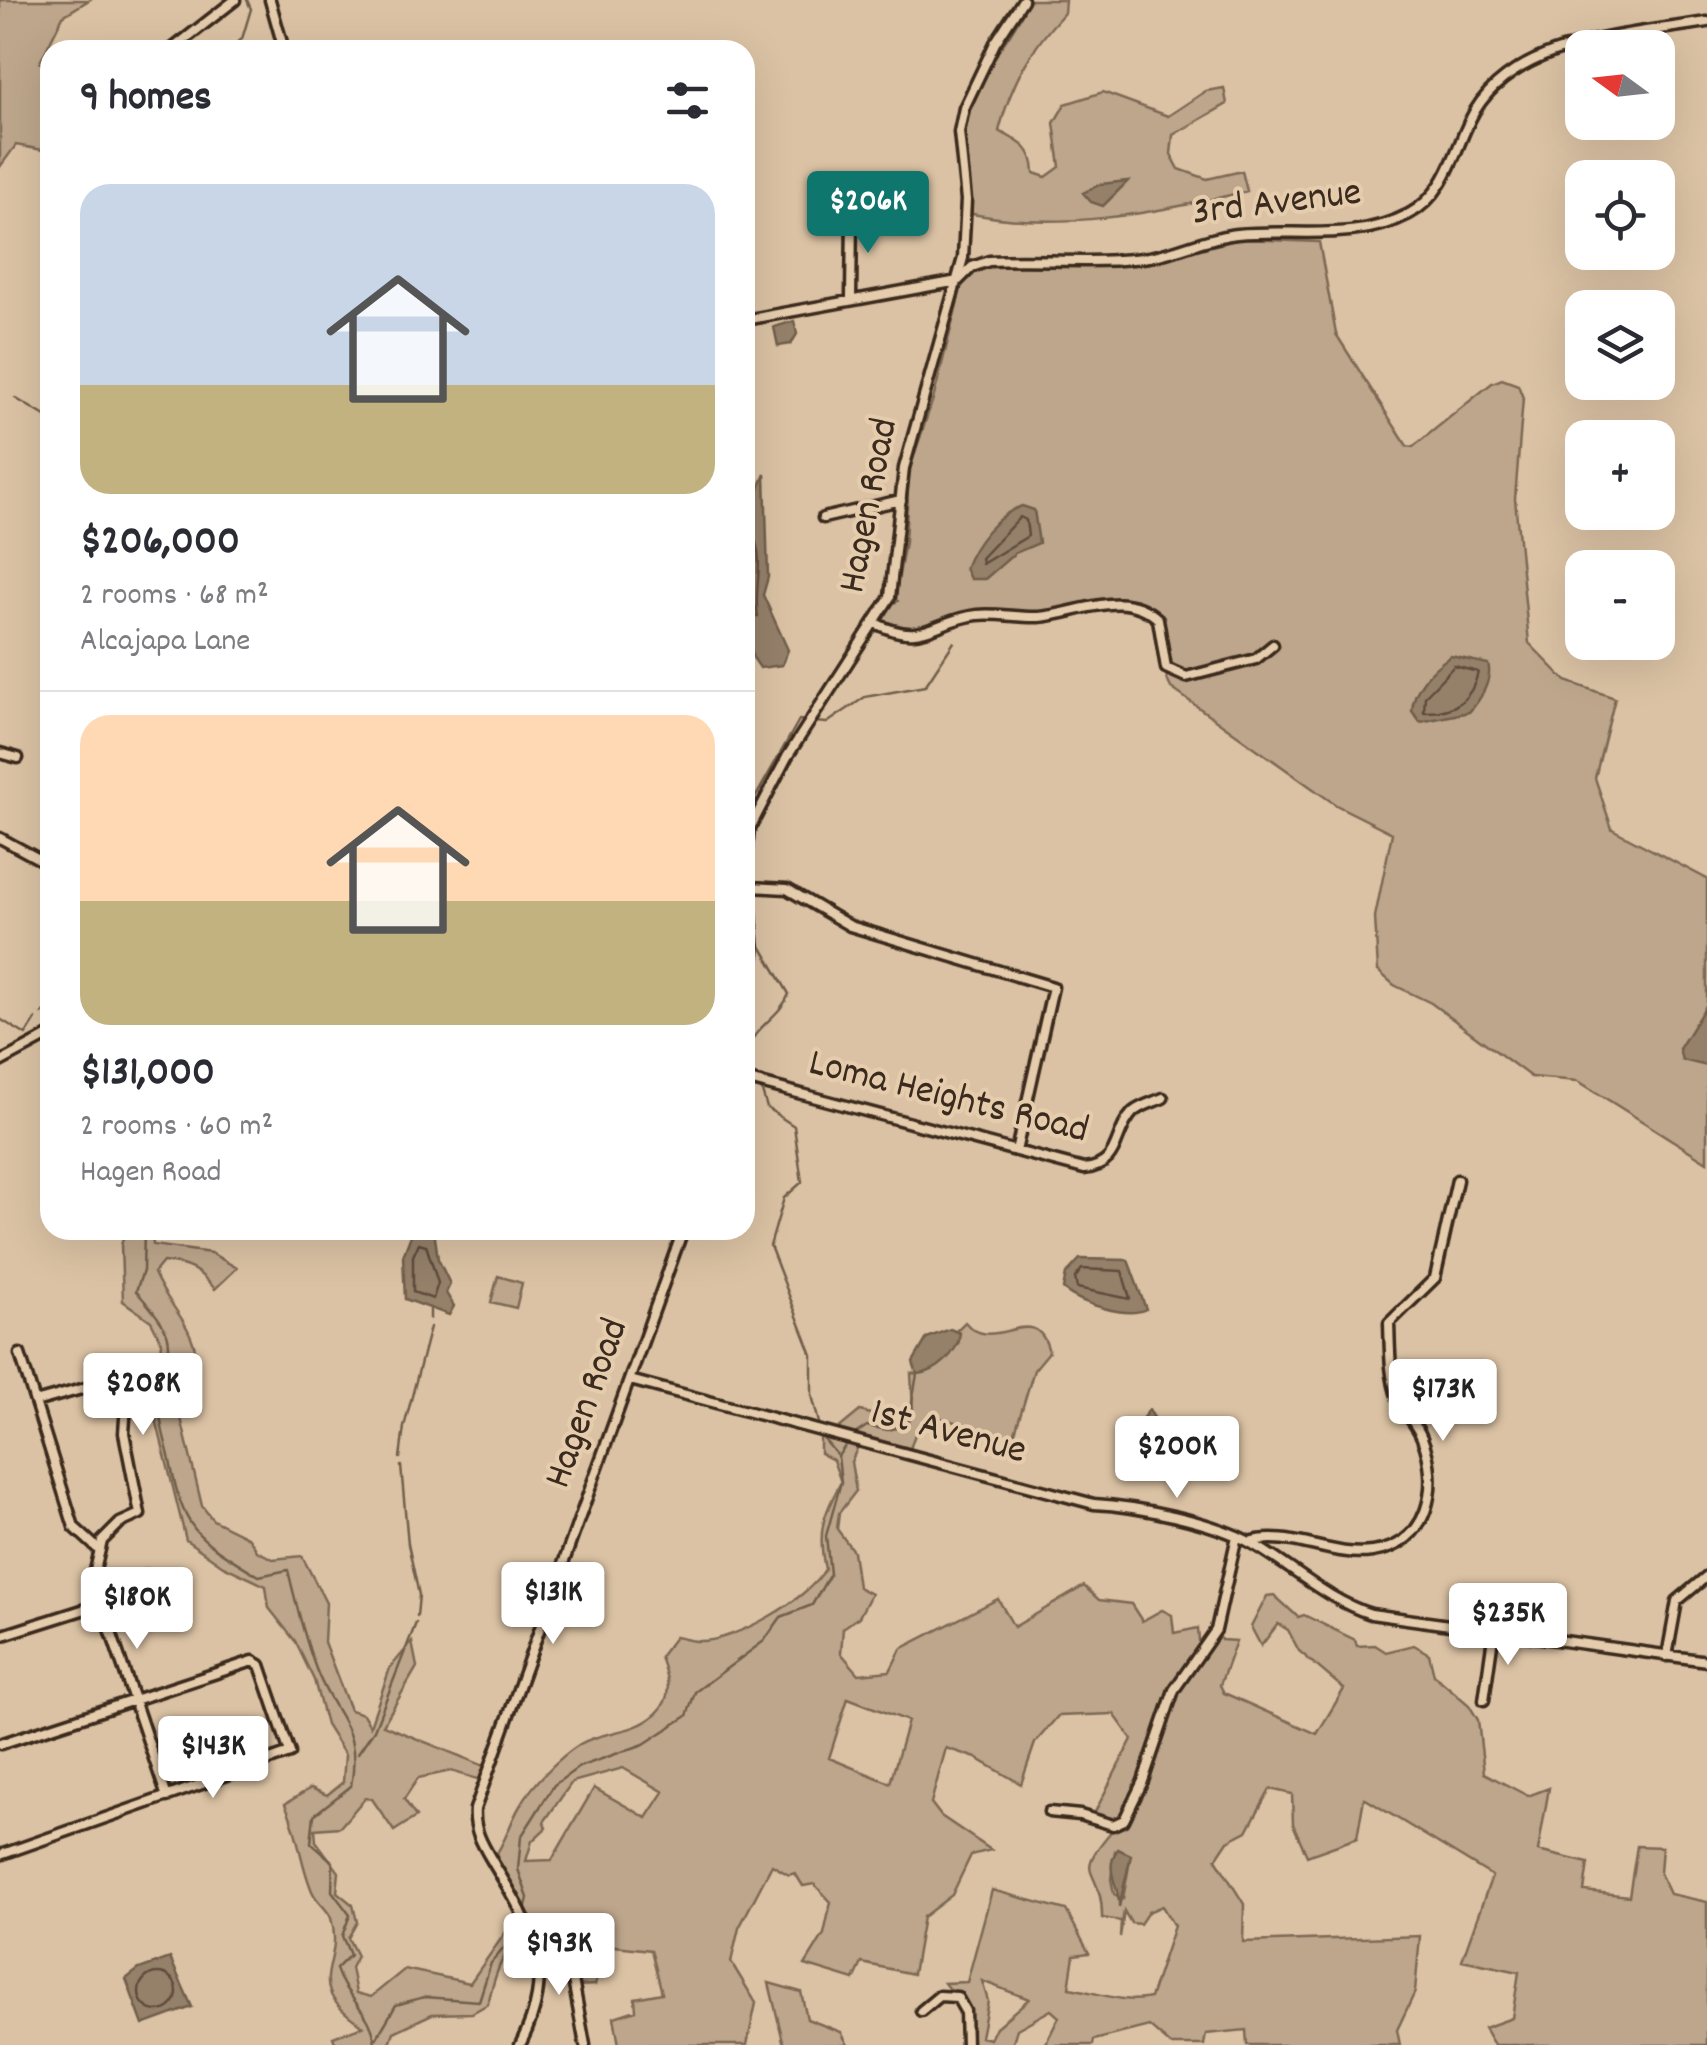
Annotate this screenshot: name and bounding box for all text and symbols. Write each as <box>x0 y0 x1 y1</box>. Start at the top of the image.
north arrow <box>1565 30 1675 140</box>
map controls <box>1565 30 1675 660</box>
text: 9 homes <box>80 70 212 130</box>
icon: filters <box>660 73 715 128</box>
button: locate <box>1565 160 1675 270</box>
street label: 3rd Avenue <box>1189 166 1365 244</box>
pin: $206K <box>798 171 938 256</box>
text: $206K <box>829 180 907 226</box>
icon: home <box>308 249 488 429</box>
button: layers <box>1565 290 1675 400</box>
street label: Hagen Road <box>826 414 916 598</box>
button: + <box>1565 420 1675 530</box>
text: $206,000 <box>80 514 240 574</box>
button: − <box>1565 550 1675 660</box>
text: 2 rooms · 68 m² <box>80 574 269 620</box>
text: Alcajapa Lane <box>80 620 250 666</box>
icon: home <box>308 780 488 960</box>
street label: Loma Heights Road <box>802 1037 1094 1161</box>
text: $131,000 <box>80 1045 215 1105</box>
text: 2 rooms · 60 m² <box>80 1105 273 1151</box>
text: Hagen Road <box>80 1151 221 1197</box>
street label: Hagen Road <box>532 1311 646 1497</box>
pin: $208K <box>73 1353 213 1438</box>
pin: $173K <box>1373 1359 1513 1444</box>
text: $208K <box>105 1362 181 1408</box>
text: $173K <box>1411 1368 1475 1414</box>
street label: 1st Avenue <box>864 1386 1032 1482</box>
pin: $200K <box>1107 1416 1247 1501</box>
text: $200K <box>1137 1425 1217 1471</box>
pin: $131K <box>483 1562 623 1647</box>
pin: $180K <box>67 1567 207 1652</box>
text: $131K <box>523 1571 583 1617</box>
text: $180K <box>103 1576 171 1622</box>
pin: $235K <box>1438 1583 1578 1668</box>
text: $235K <box>1471 1592 1545 1638</box>
pin: $143K <box>143 1716 283 1801</box>
text: $143K <box>180 1725 246 1771</box>
pin: $193K <box>489 1913 629 1998</box>
text: $193K <box>526 1922 592 1968</box>

